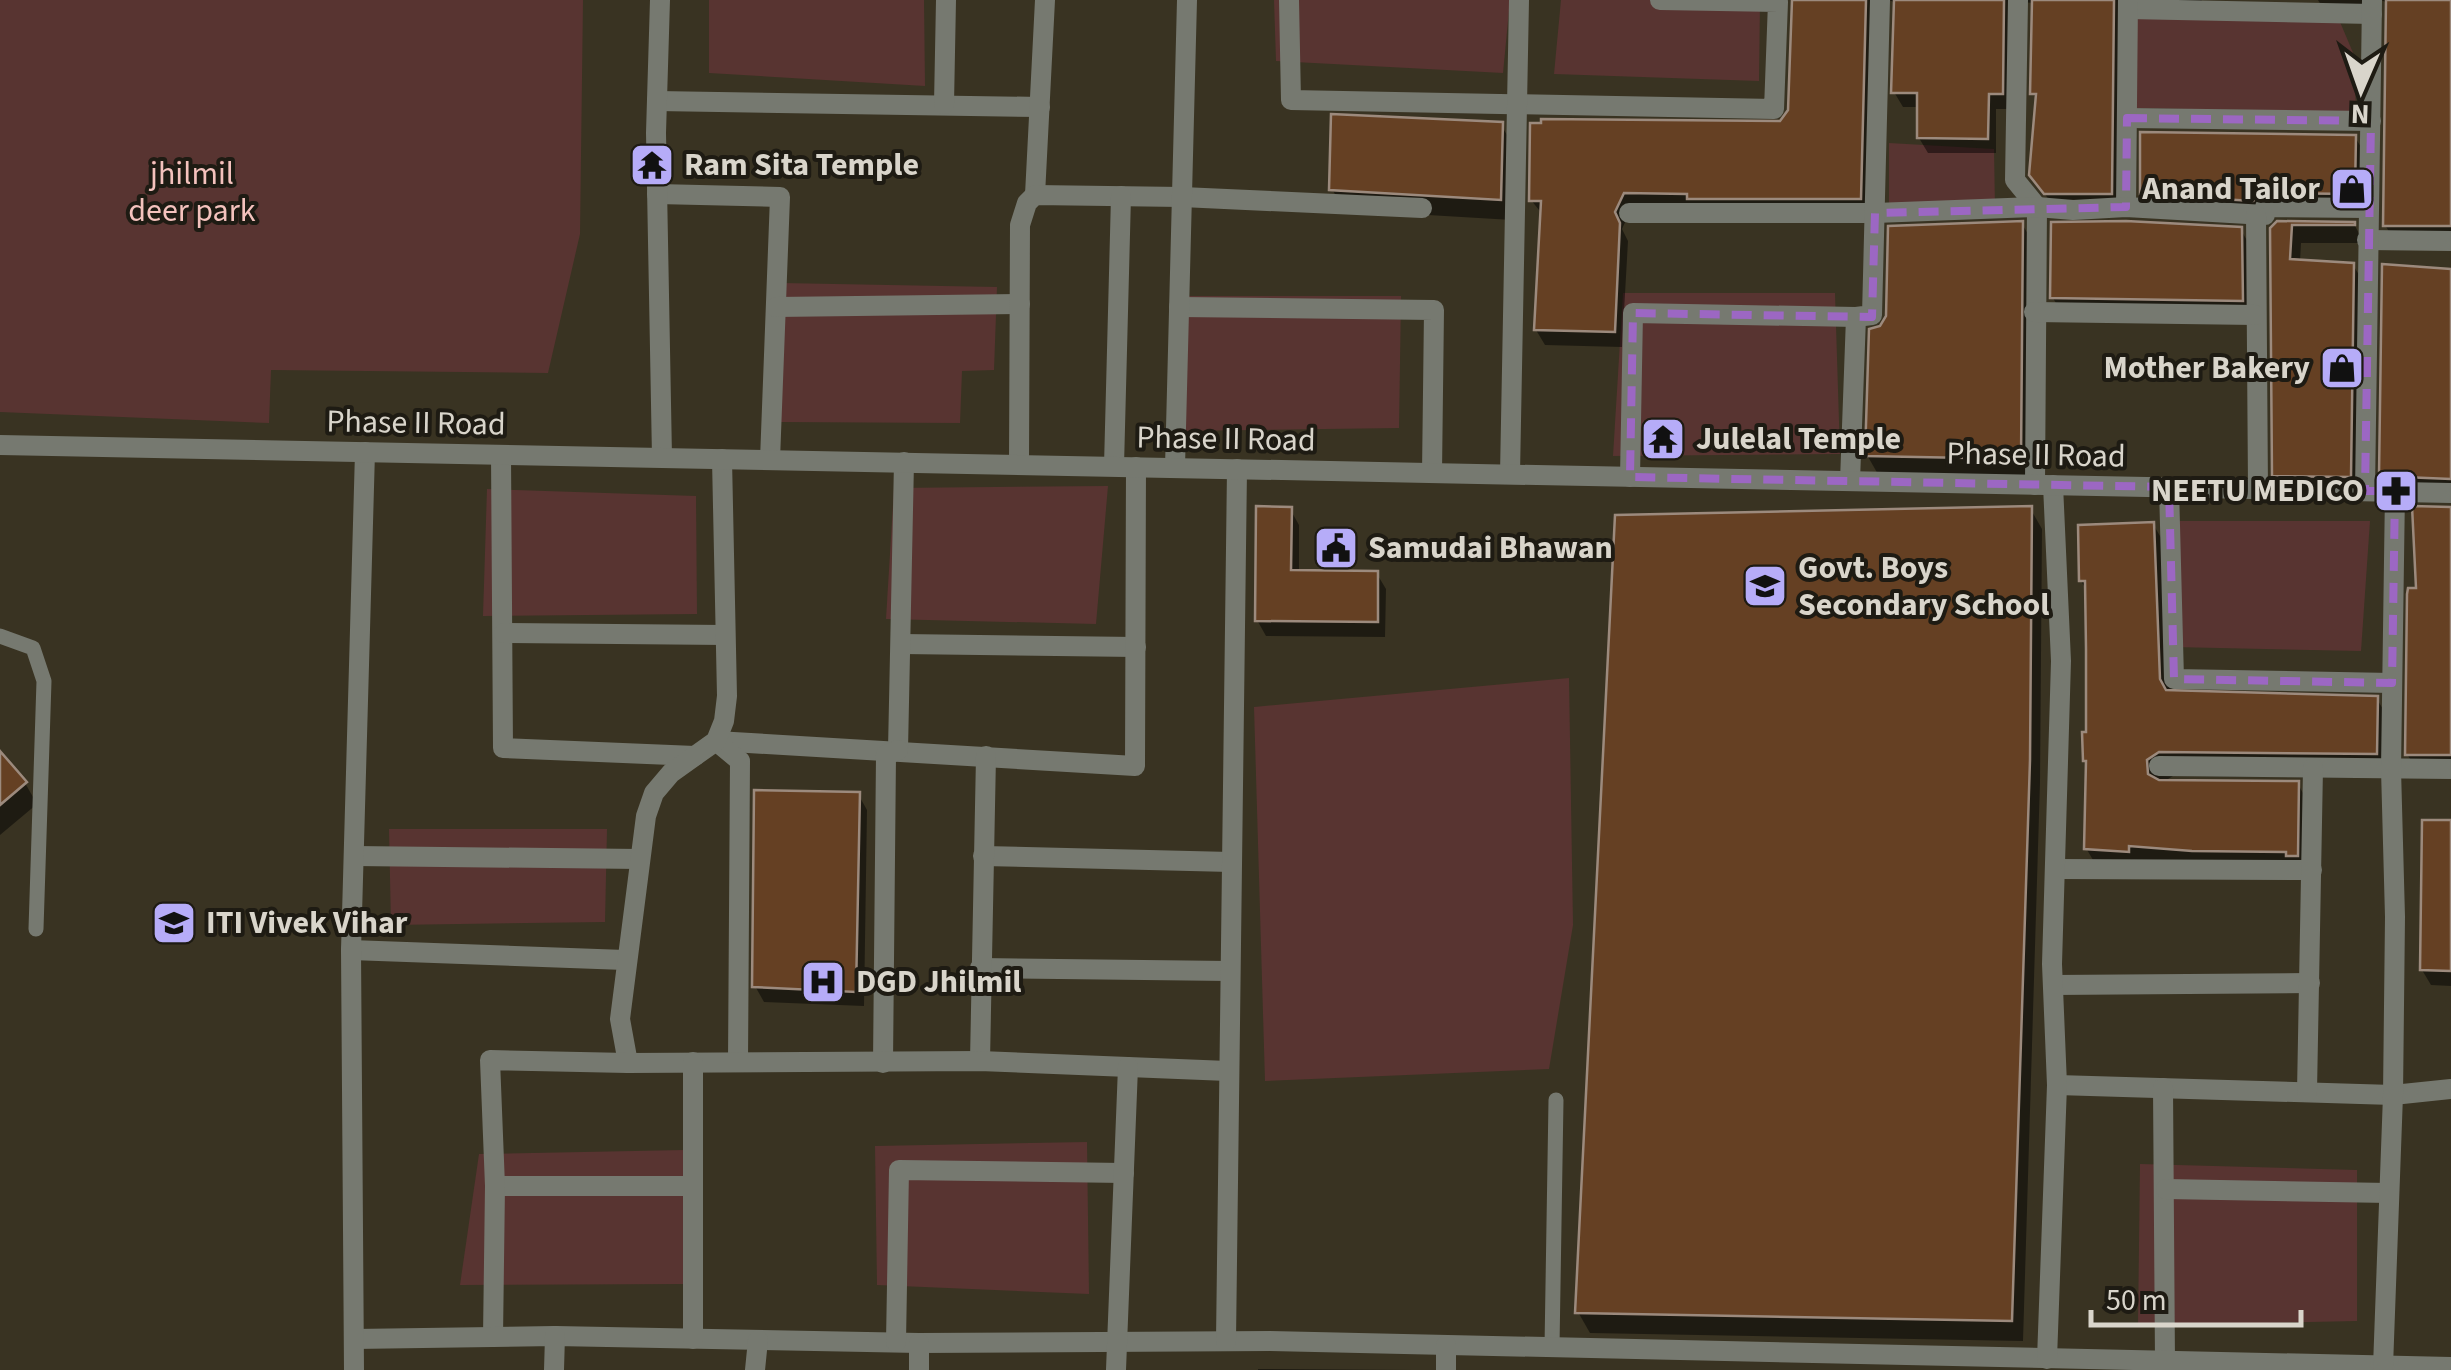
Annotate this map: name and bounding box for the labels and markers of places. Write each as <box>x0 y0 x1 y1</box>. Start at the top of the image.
temple icon: Ram Sita Temple <box>629 142 675 188</box>
place label: Ram Sita Temple <box>684 142 919 188</box>
place label: Anand Tailor <box>2141 166 2320 212</box>
shop icon: Anand Tailor <box>2329 166 2375 212</box>
place label: Mother Bakery <box>2103 345 2310 391</box>
shop icon: Mother Bakery <box>2319 345 2365 391</box>
temple icon: Julelal Temple <box>1640 416 1686 462</box>
place label: Julelal Temple <box>1696 416 1901 462</box>
place label: NEETU MEDICO <box>2151 468 2364 514</box>
pharmacy icon: NEETU MEDICO <box>2373 468 2419 514</box>
public building icon: Samudai Bhawan <box>1313 525 1359 571</box>
place label: Samudai Bhawan <box>1368 525 1613 571</box>
place label: Govt. Boys Secondary School <box>1798 545 2049 628</box>
school or university icon: Govt. Boys Secondary School <box>1742 563 1788 609</box>
school or university icon: ITI Vivek Vihar <box>151 900 197 946</box>
place label: ITI Vivek Vihar <box>206 900 408 946</box>
hospital icon: DGD Jhilmil <box>800 959 846 1005</box>
place label: DGD Jhilmil <box>856 959 1021 1005</box>

